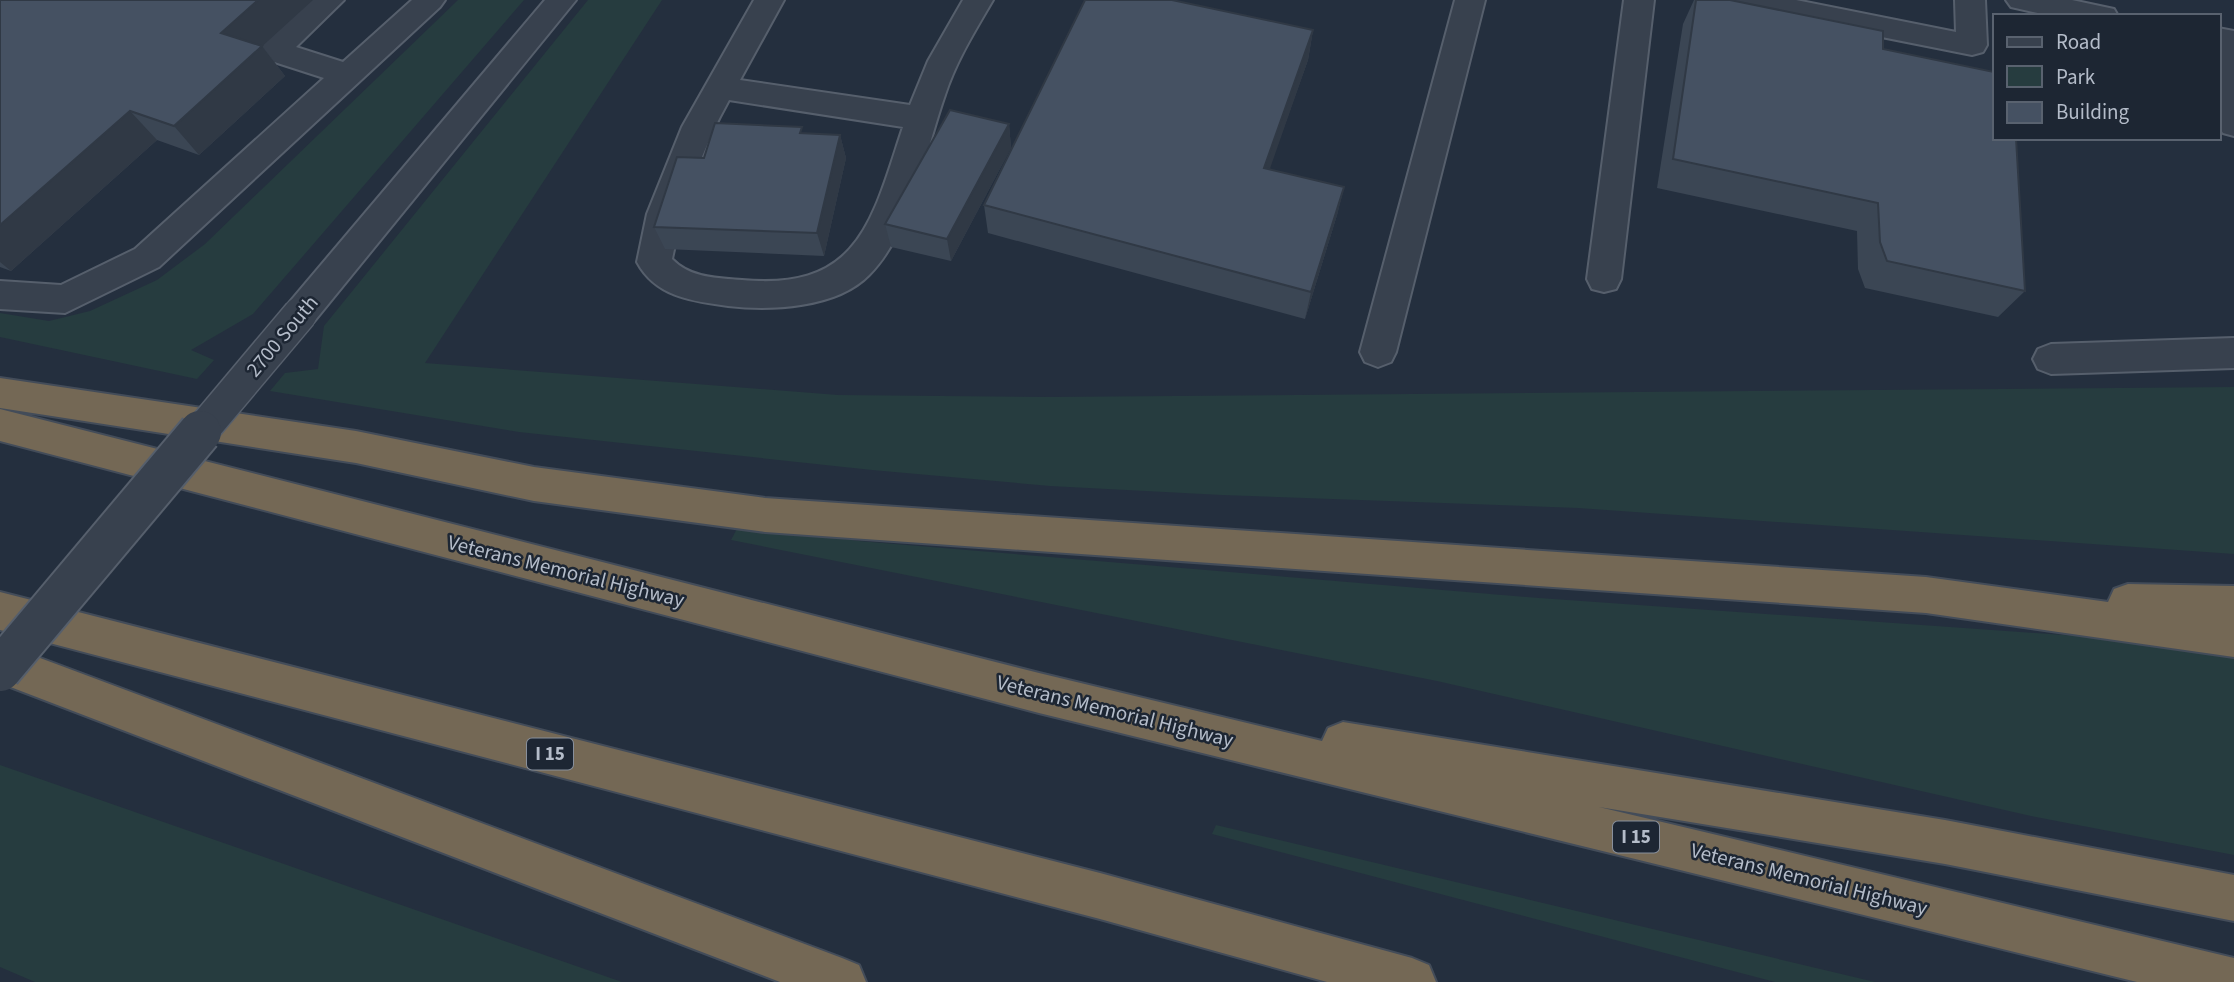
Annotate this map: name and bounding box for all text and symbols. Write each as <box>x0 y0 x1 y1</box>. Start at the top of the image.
legend <box>1993 14 2220 140</box>
text: Road <box>2056 27 2101 57</box>
text: Park <box>2056 62 2096 92</box>
text: Building <box>2056 97 2130 127</box>
street label: 2700 South <box>239 289 325 383</box>
street label: Veterans Memorial Highway <box>444 527 688 615</box>
street label: Veterans Memorial Highway <box>993 667 1237 755</box>
road number: I 15 <box>527 738 573 769</box>
road number: I 15 <box>1613 822 1659 852</box>
street label: Veterans Memorial Highway <box>1687 835 1931 923</box>

